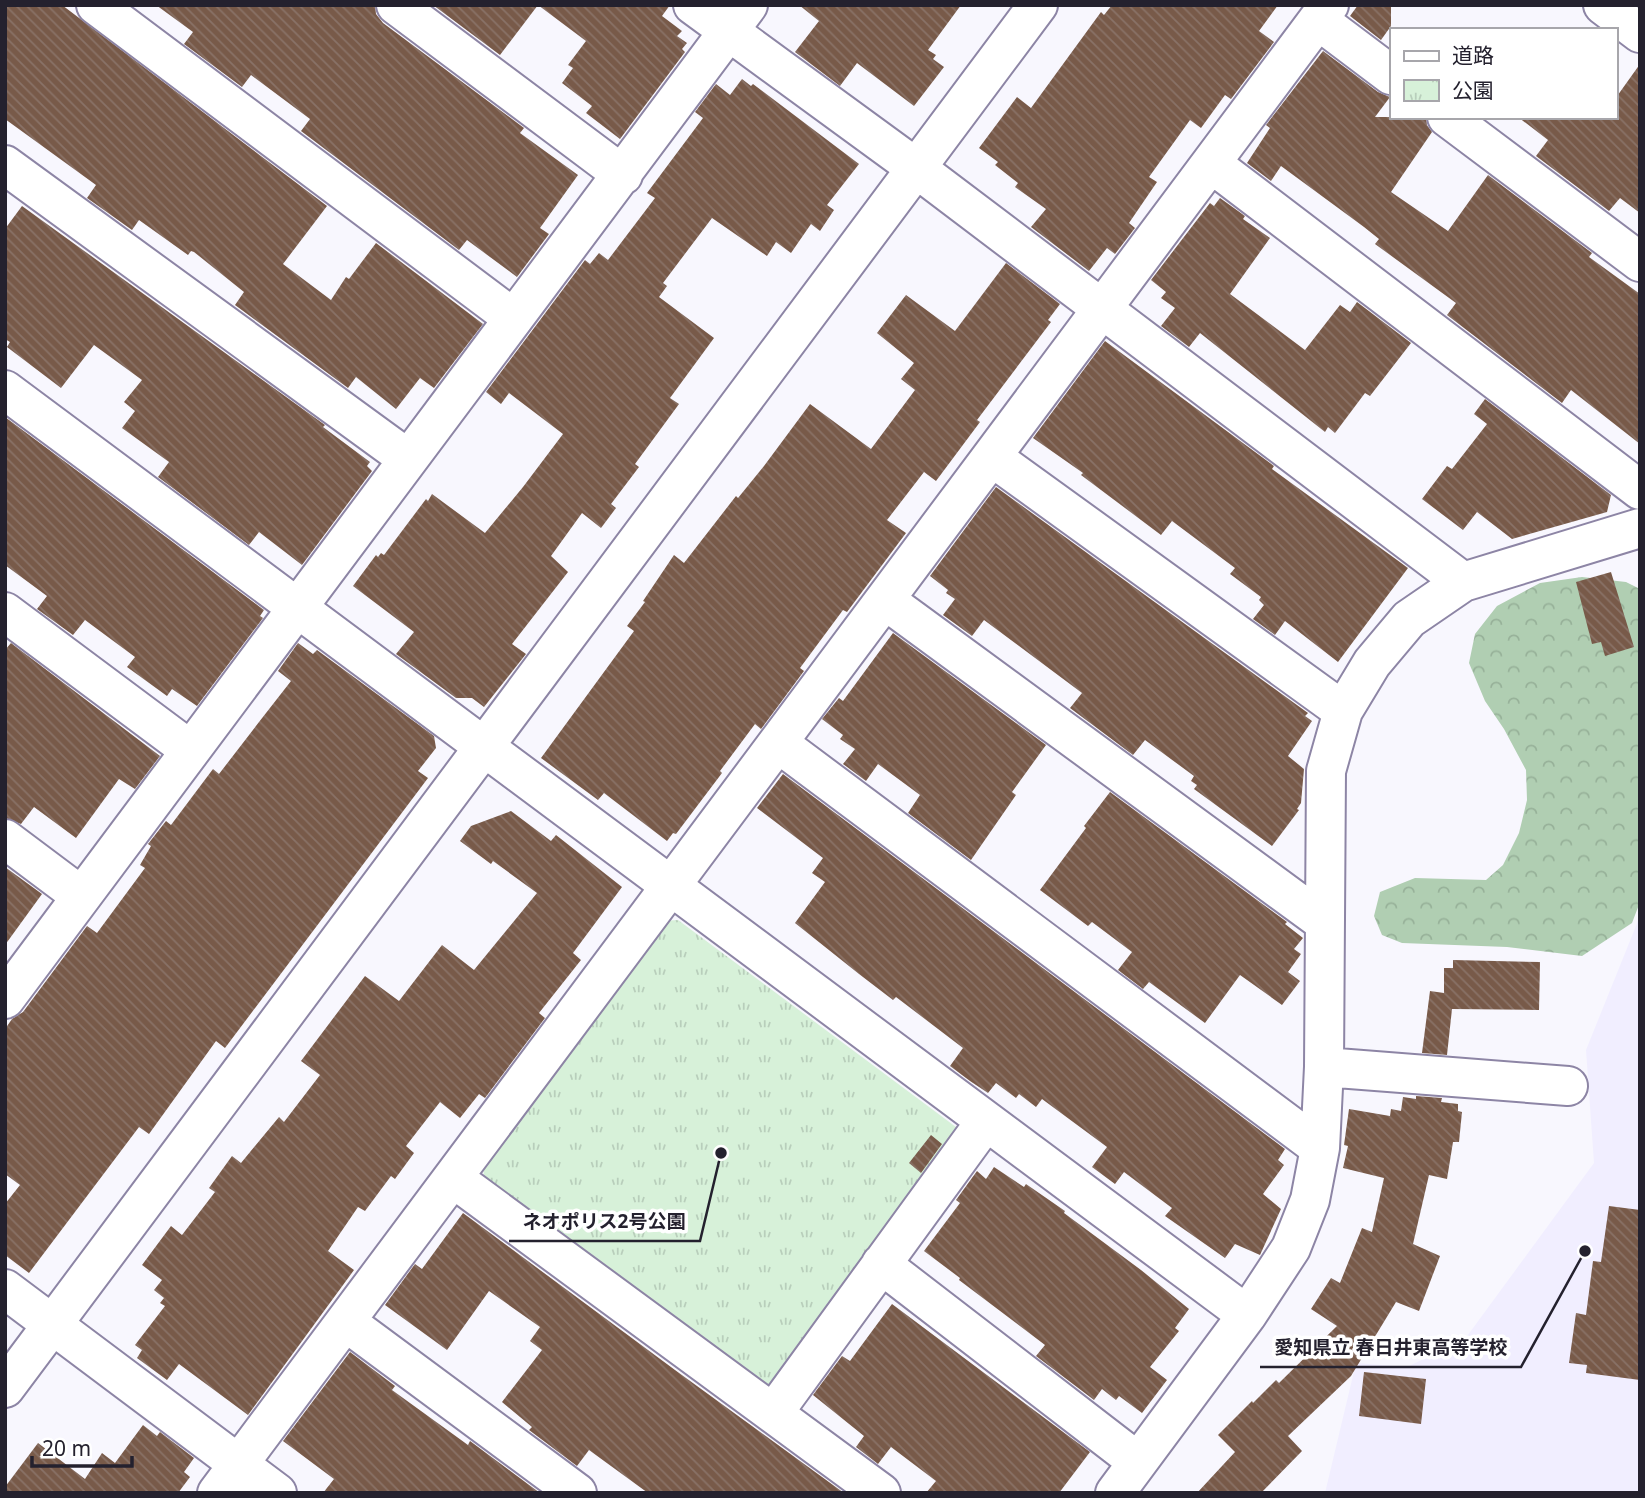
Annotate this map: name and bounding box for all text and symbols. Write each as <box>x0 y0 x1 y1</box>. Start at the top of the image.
legend <box>1390 28 1617 119</box>
text: 道路 <box>1452 41 1494 69</box>
text: 公園 <box>1452 76 1494 104</box>
callout: ネオポリス2号公園 <box>509 1201 700 1241</box>
text: ネオポリス2号公園 <box>523 1208 685 1234</box>
callout: 愛知県立 春日井東高等学校 <box>1260 1327 1521 1367</box>
text: 愛知県立 春日井東高等学校 <box>1275 1334 1507 1360</box>
scale bar <box>32 1424 131 1468</box>
text: 20 m <box>42 1434 91 1462</box>

